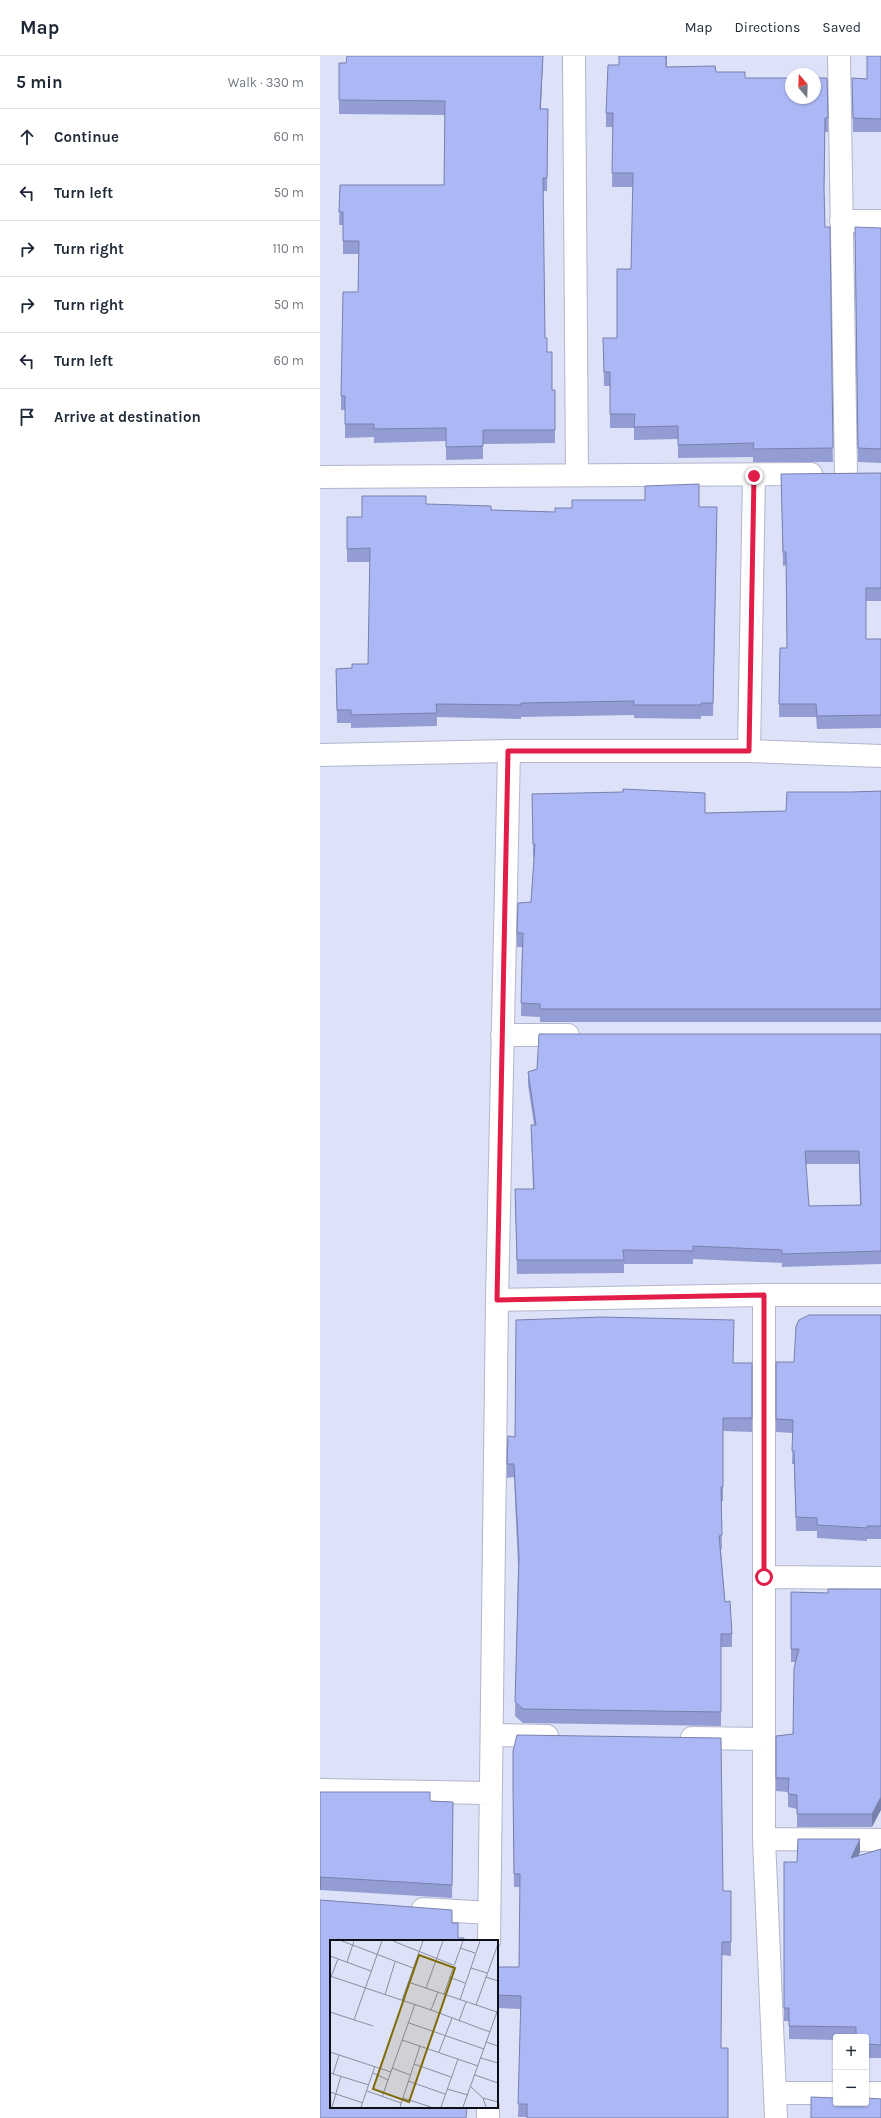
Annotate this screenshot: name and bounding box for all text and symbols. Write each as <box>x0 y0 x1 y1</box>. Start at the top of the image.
text: Map <box>20 17 59 39</box>
text: Map <box>685 19 713 36</box>
text: Directions <box>735 19 800 36</box>
text: Saved <box>822 19 861 36</box>
north arrow <box>785 68 821 104</box>
text: 5 min <box>16 72 63 92</box>
text: Walk · 330 m <box>228 75 304 90</box>
icon: ahead <box>16 126 38 148</box>
text: Continue <box>54 128 119 146</box>
text: 60 m <box>274 129 304 144</box>
icon: left <box>16 182 38 204</box>
text: Turn left <box>54 184 113 202</box>
text: 50 m <box>274 185 304 200</box>
icon: right <box>16 238 38 260</box>
text: Turn right <box>54 240 124 258</box>
text: 110 m <box>272 241 304 256</box>
icon: right <box>16 294 38 316</box>
text: Turn right <box>54 296 124 314</box>
text: 50 m <box>274 297 304 312</box>
icon: left <box>16 350 38 372</box>
text: Turn left <box>54 352 113 370</box>
text: 60 m <box>274 353 304 368</box>
icon: arrive <box>16 406 38 428</box>
text: Arrive at destination <box>54 408 201 426</box>
route end <box>745 467 763 485</box>
route start <box>755 1568 773 1586</box>
inset map <box>330 1940 498 2108</box>
map controls <box>833 2034 869 2106</box>
button: + <box>833 2034 869 2070</box>
button: − <box>833 2070 869 2106</box>

